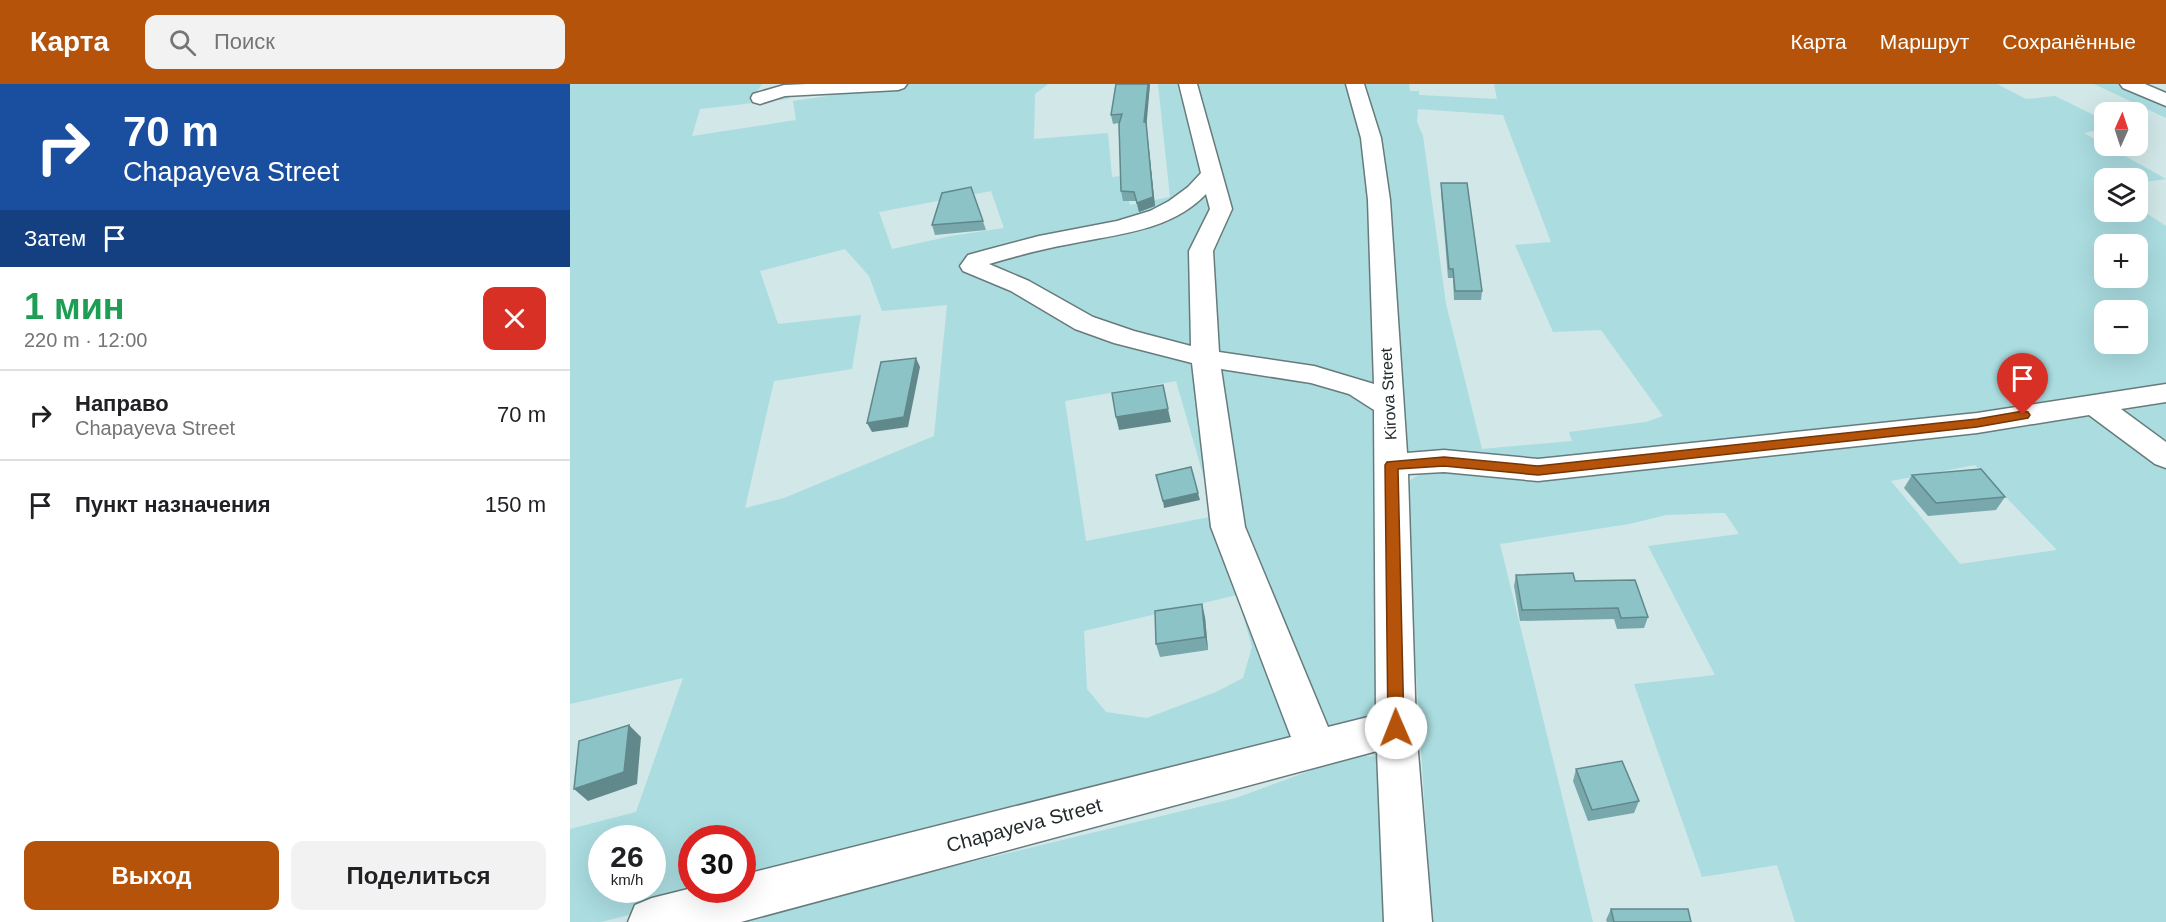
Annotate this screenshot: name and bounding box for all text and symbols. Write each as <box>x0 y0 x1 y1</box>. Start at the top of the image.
search box <box>145 15 565 69</box>
text: Карта <box>30 26 109 57</box>
icon: search <box>166 26 199 59</box>
text: Поиск <box>214 29 275 54</box>
text: Карта <box>1791 30 1847 53</box>
text: Маршрут <box>1880 30 1969 53</box>
text: Сохранённые <box>2002 30 2136 53</box>
north arrow <box>2094 102 2148 156</box>
map controls <box>2094 102 2148 354</box>
icon: right <box>24 108 102 186</box>
text: 70 m <box>123 108 219 155</box>
text: Chapayeva Street <box>123 157 339 187</box>
button: layers <box>2094 168 2148 222</box>
icon: arrive <box>98 222 131 255</box>
text: Затем <box>24 226 86 251</box>
button: + <box>2094 234 2148 288</box>
text: 1 мин <box>24 286 125 327</box>
button: close <box>483 287 546 350</box>
button: − <box>2094 300 2148 354</box>
text: 220 m · 12:00 <box>24 329 147 351</box>
street label: Kirova Street <box>1378 347 1399 441</box>
pin <box>1997 353 2048 415</box>
icon: arrive <box>2006 362 2039 395</box>
text: Направо <box>75 391 169 416</box>
icon: right <box>24 399 57 432</box>
text: 70 m <box>497 402 546 427</box>
text: Chapayeva Street <box>75 417 235 439</box>
icon: arrive <box>24 489 57 522</box>
text: Пункт назначения <box>75 492 271 517</box>
text: 150 m <box>485 492 546 517</box>
position arrow <box>1364 696 1428 760</box>
street label: Chapayeva Street <box>944 794 1105 856</box>
speed limit sign: 30 <box>678 825 756 903</box>
text: 26 <box>610 840 644 873</box>
button: Выход <box>24 841 279 910</box>
button: Поделиться <box>291 841 546 910</box>
text: km/h <box>611 871 643 888</box>

